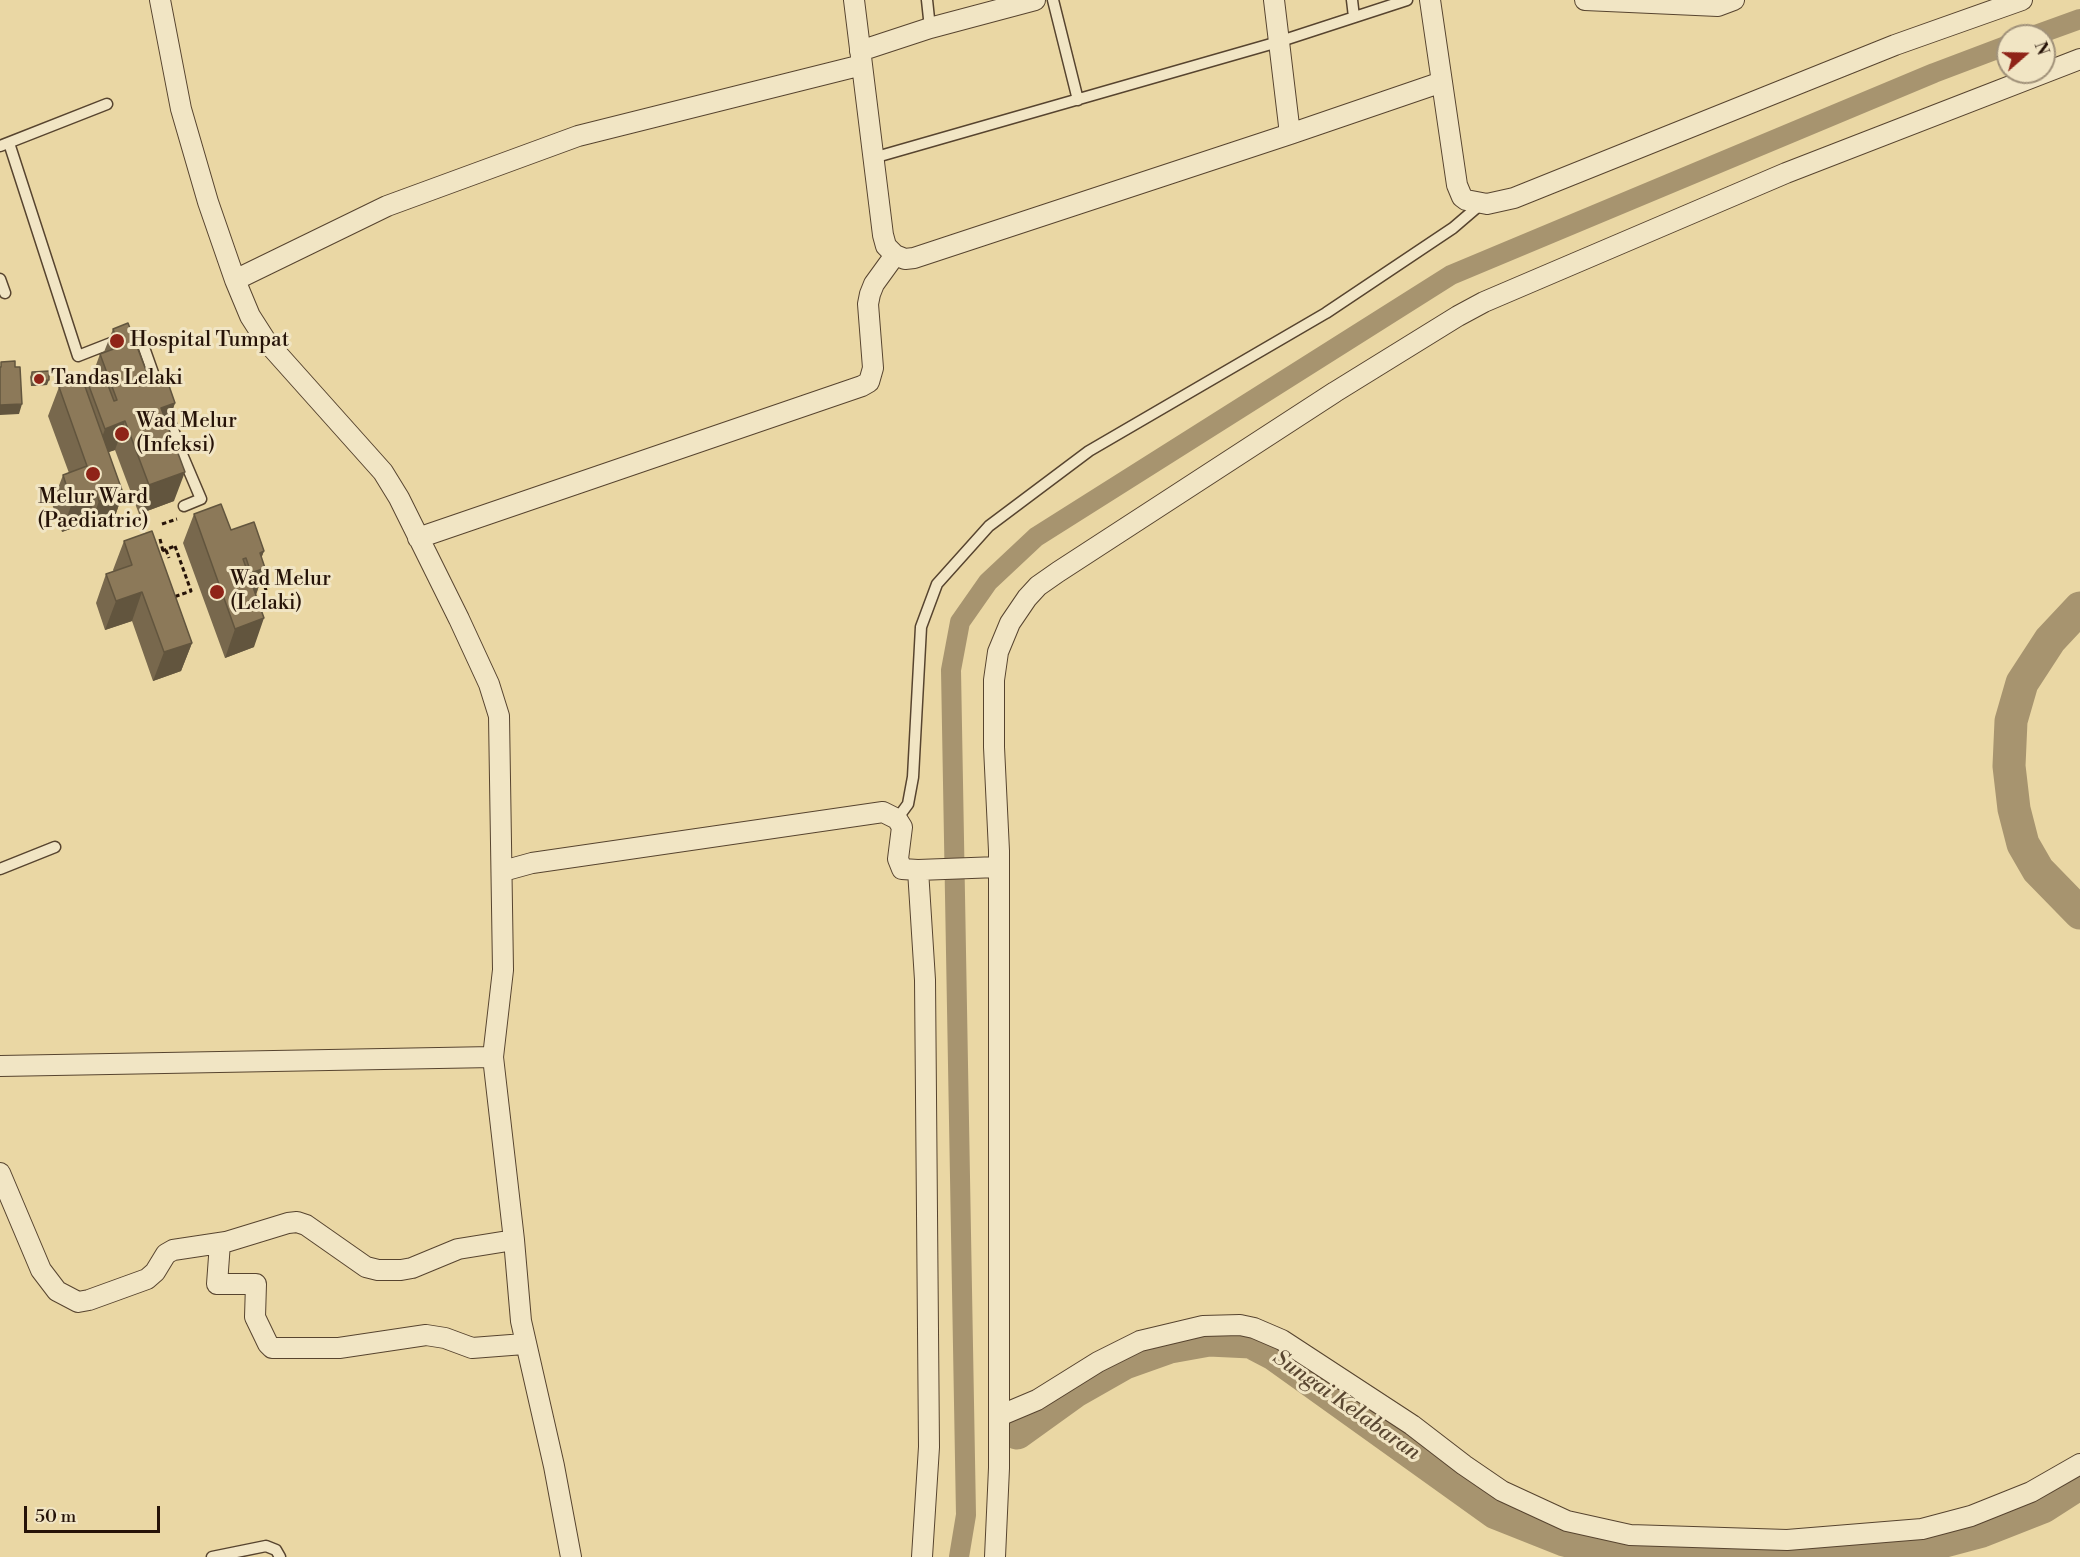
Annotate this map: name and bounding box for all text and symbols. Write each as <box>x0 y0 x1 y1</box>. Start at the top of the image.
north arrow <box>1996 24 2056 84</box>
text: N <box>2029 39 2053 58</box>
place label: Hospital Tumpat <box>130 328 289 354</box>
marker: Hospital Tumpat <box>108 332 126 350</box>
place label: Tandas Lelaki <box>51 366 183 392</box>
marker: Tandas Lelaki <box>32 372 46 386</box>
place label: Wad Melur (Infeksi) <box>136 409 237 459</box>
marker: Wad Melur (Infeksi) <box>113 425 131 443</box>
marker: Melur Ward (Paediatric) <box>84 465 102 483</box>
place label: Melur Ward (Paediatric) <box>37 485 149 535</box>
place label: Wad Melur (Lelaki) <box>230 567 331 617</box>
marker: Wad Melur (Lelaki) <box>208 583 226 601</box>
water label: Sungai Kelabaran <box>1267 1345 1425 1467</box>
scale bar <box>27 1494 164 1532</box>
text: 50 m <box>35 1505 76 1528</box>

